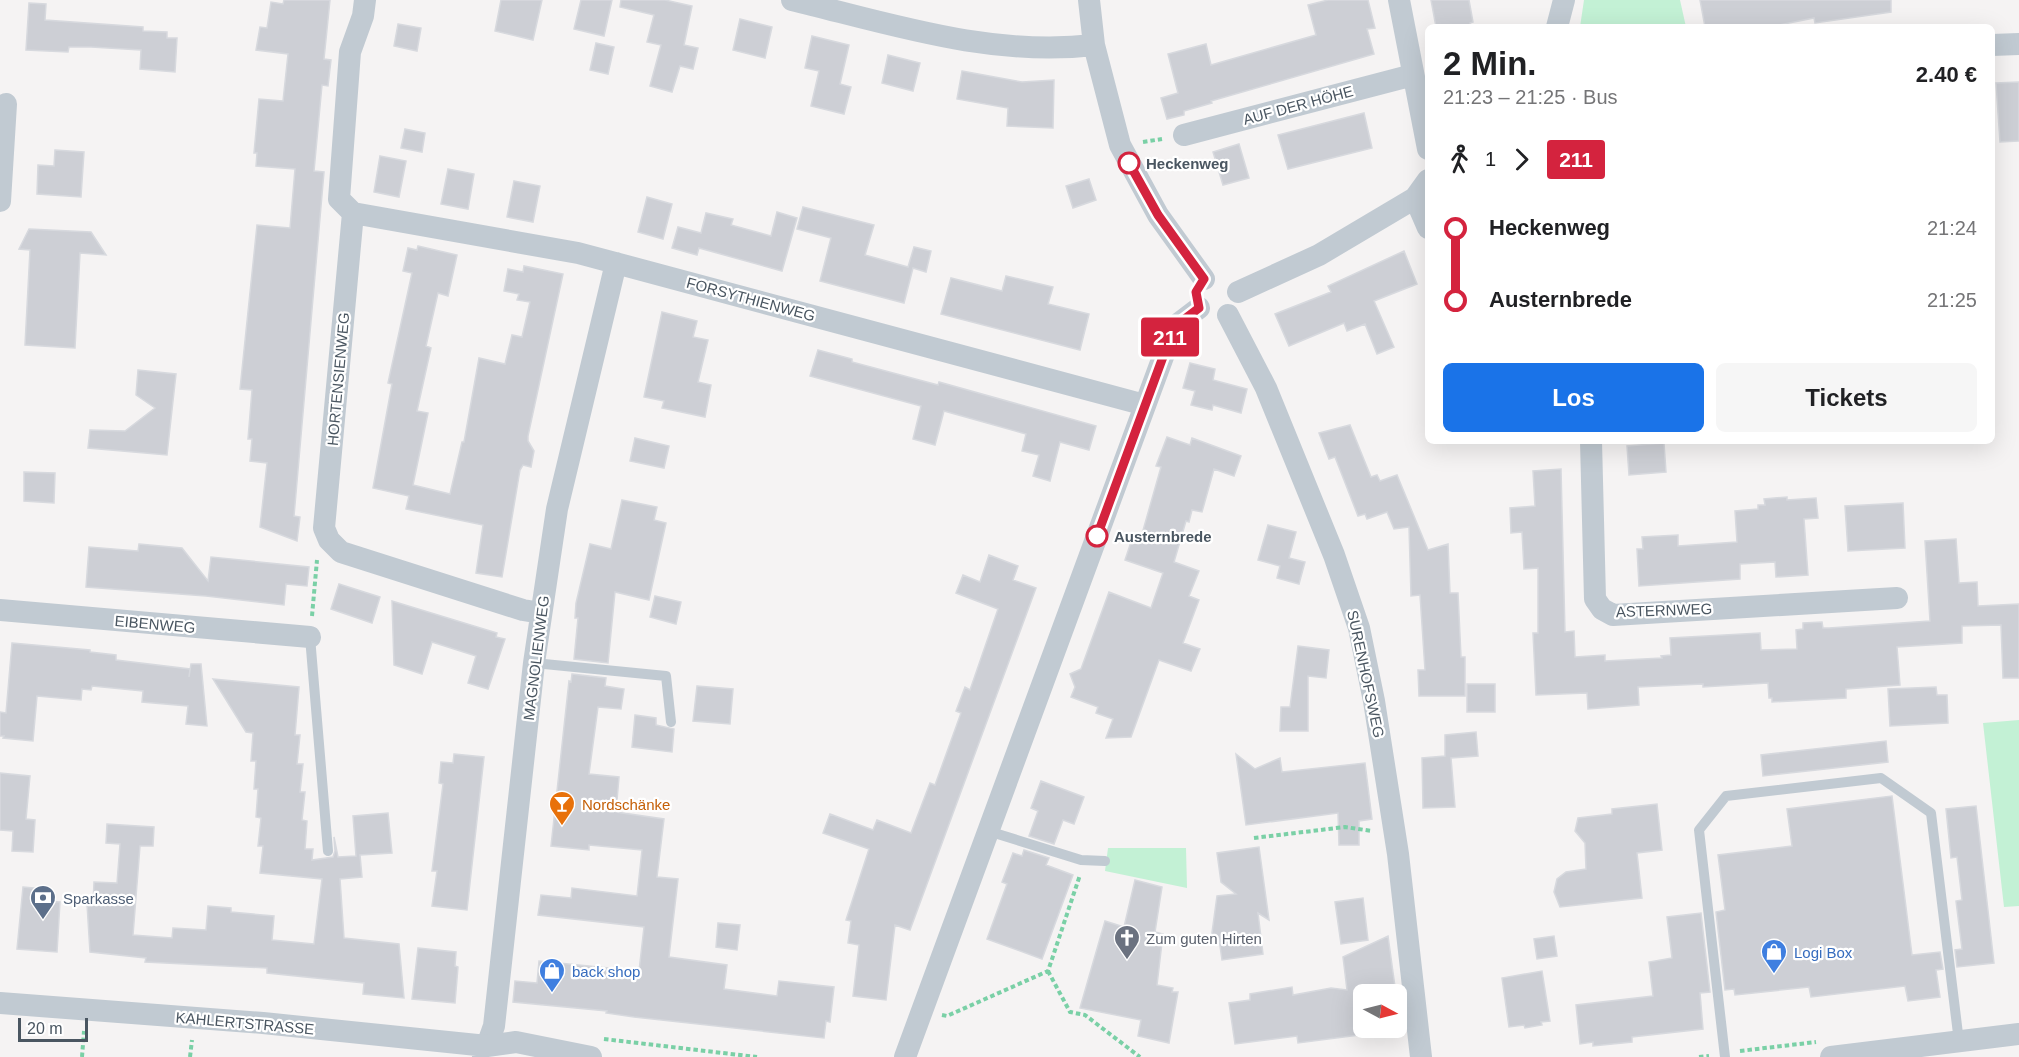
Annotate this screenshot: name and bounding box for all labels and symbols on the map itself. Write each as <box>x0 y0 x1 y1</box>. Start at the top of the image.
street label: AUF DER HÖHE <box>1241 82 1355 128</box>
marker: Heckenweg <box>1118 152 1140 174</box>
place label: Heckenweg <box>1146 155 1229 172</box>
street label: FORSYTHIENWEG <box>685 274 817 324</box>
street label: HORTENSIENWEG <box>324 312 352 446</box>
line badge: 211 <box>1136 318 1204 356</box>
marker: Austernbrede <box>1086 525 1108 547</box>
place label: Austernbrede <box>1114 528 1212 545</box>
street label: MAGNOLIENWEG <box>520 595 552 721</box>
street label: ASTERNWEG <box>1615 600 1713 620</box>
street label: SURENHOFSWEG <box>1344 609 1388 739</box>
street label: EIBENWEG <box>114 612 196 636</box>
bar icon: Nordschänke <box>547 789 577 827</box>
place label: Nordschänke <box>582 796 670 813</box>
bank icon: Sparkasse <box>28 883 58 921</box>
place label: Sparkasse <box>63 890 134 907</box>
church icon: Zum guten Hirten <box>1112 923 1142 961</box>
place label: Zum guten Hirten <box>1146 930 1262 947</box>
shop icon: Logi Box <box>1759 937 1789 975</box>
place label: Logi Box <box>1794 944 1853 961</box>
shop icon: back shop <box>537 956 567 994</box>
place label: back shop <box>572 963 640 980</box>
north arrow <box>1353 984 1407 1038</box>
street label: KAHLERTSTRASSE <box>175 1008 315 1038</box>
scale bar <box>18 1015 88 1042</box>

